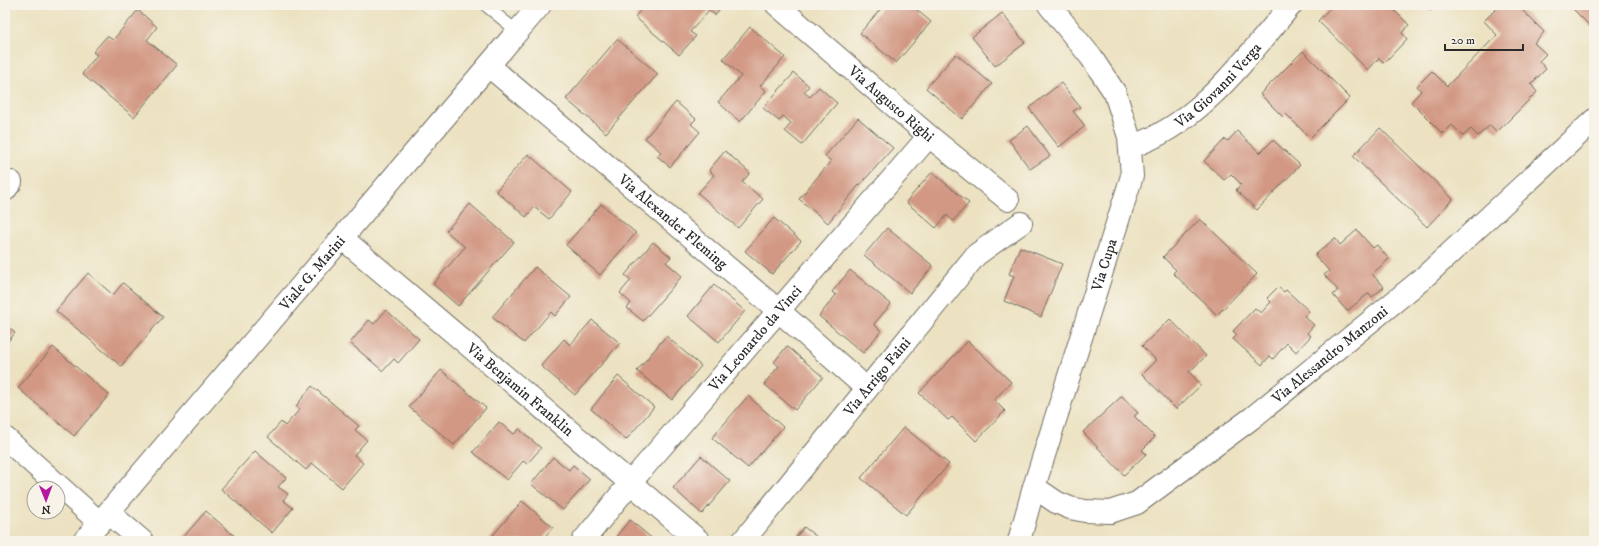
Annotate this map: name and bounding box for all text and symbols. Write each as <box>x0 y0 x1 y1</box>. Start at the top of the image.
scale bar <box>1445 26 1523 52</box>
text: 20 m <box>1451 33 1475 48</box>
street label: Via Giovanni Verga <box>1170 38 1266 133</box>
street label: Via Augusto Righi <box>843 61 938 146</box>
street label: Via Alexander Fleming <box>613 170 732 274</box>
street label: Viale G. Marini <box>275 232 350 315</box>
street label: Via Cupa <box>1087 236 1122 295</box>
street label: Via Leonardo da Vinci <box>704 282 806 396</box>
street label: Via Alessandro Manzoni <box>1267 302 1392 409</box>
street label: Via Arrigo Faini <box>839 334 915 421</box>
street label: Via Benjamin Franklin <box>462 338 578 441</box>
north arrow <box>26 480 66 520</box>
text: N <box>42 502 51 516</box>

